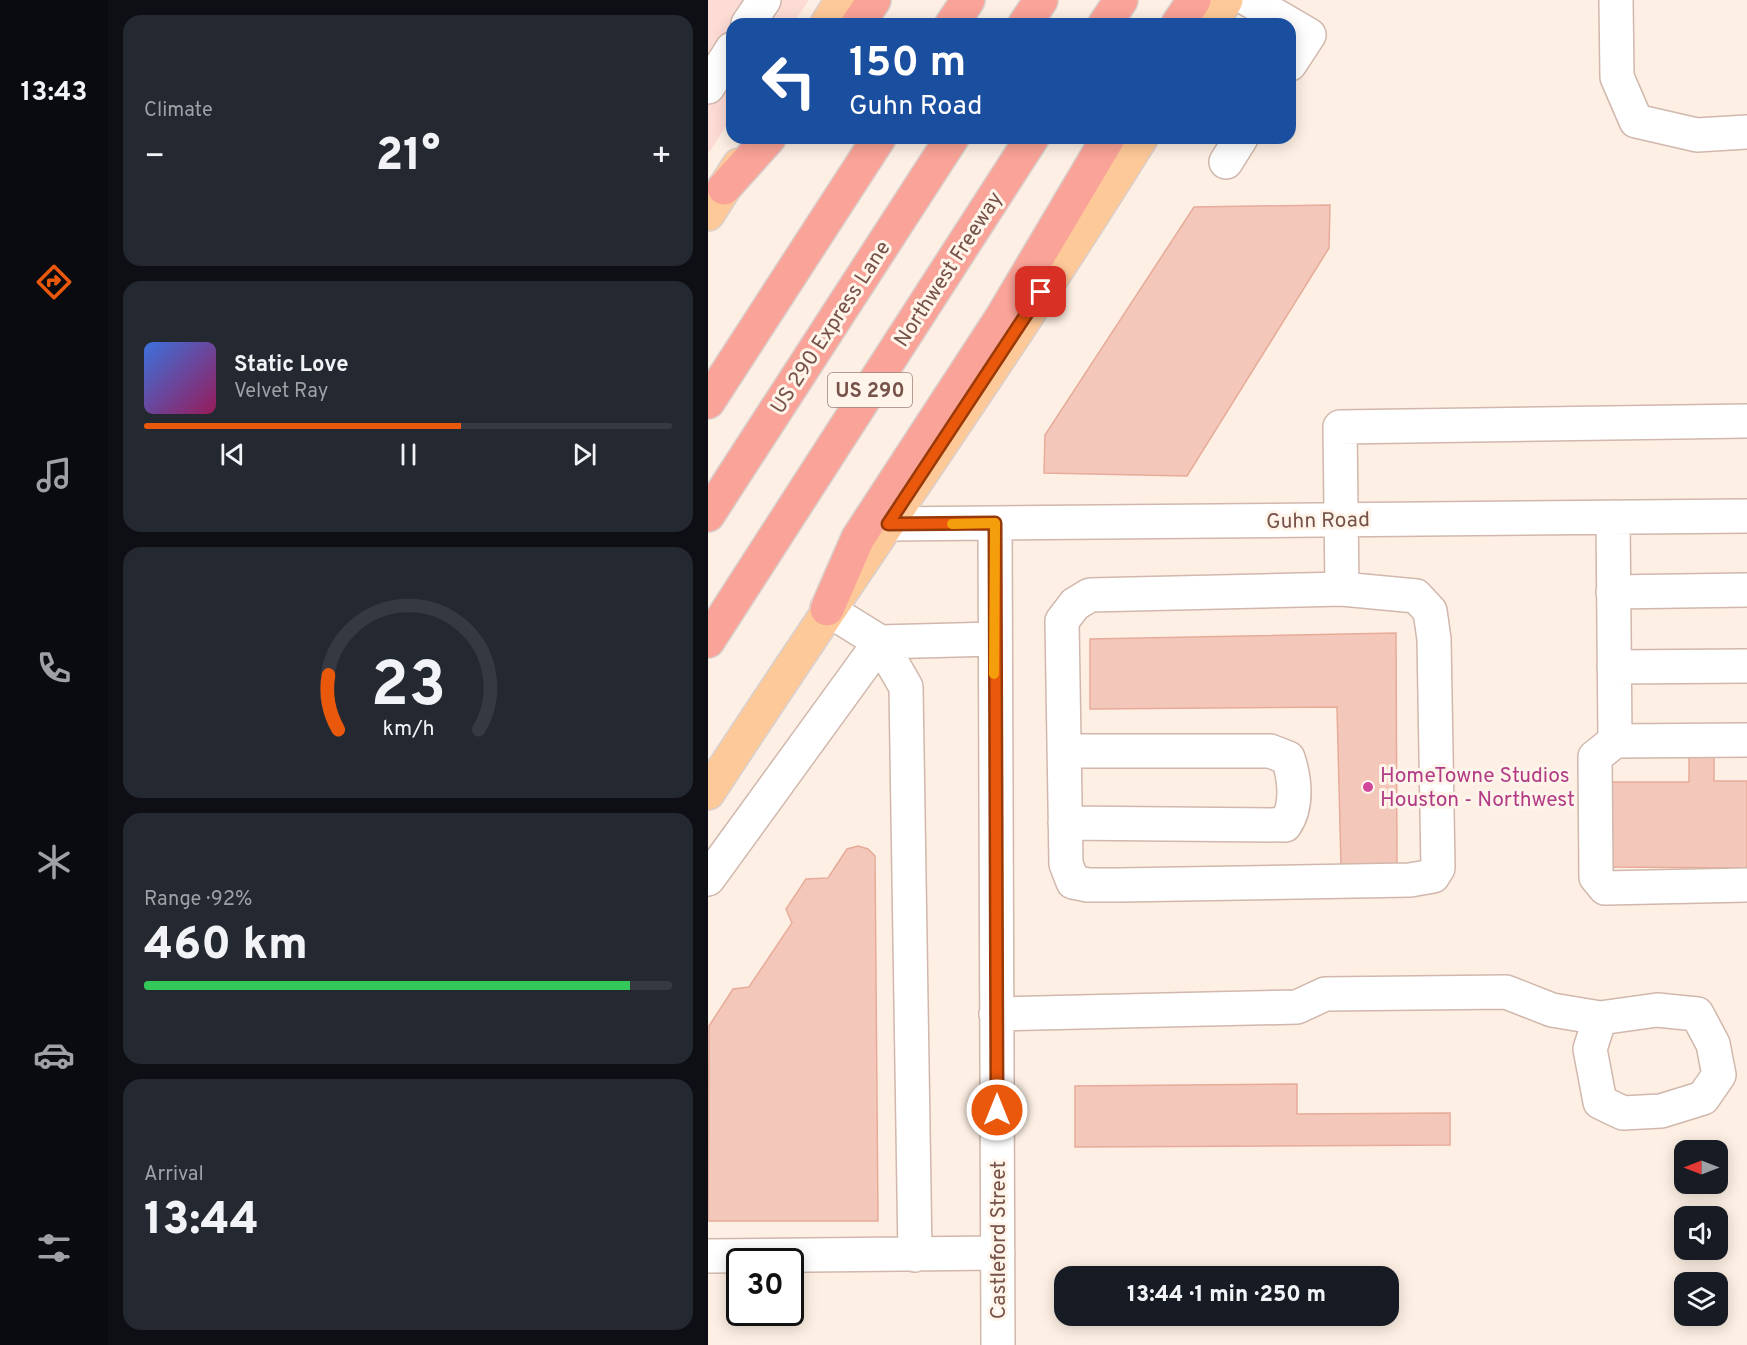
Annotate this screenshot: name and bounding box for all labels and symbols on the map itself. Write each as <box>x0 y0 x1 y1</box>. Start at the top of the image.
street label: Northwest Freeway <box>889 187 1010 353</box>
street label: US 290 Express Lane <box>765 236 895 418</box>
pin <box>1015 266 1066 317</box>
road number: US 290 <box>828 373 912 407</box>
street label: Guhn Road <box>1266 507 1370 536</box>
place label: HomeTowne Studios Houston - Northwest <box>1380 763 1575 814</box>
marker: HomeTowne Studios Houston - Northwest <box>1361 780 1375 794</box>
position arrow <box>965 1078 1029 1142</box>
north arrow <box>1674 1140 1728 1194</box>
street label: Castleford Street <box>986 1161 1013 1319</box>
speed limit sign: 30 <box>726 1248 804 1326</box>

